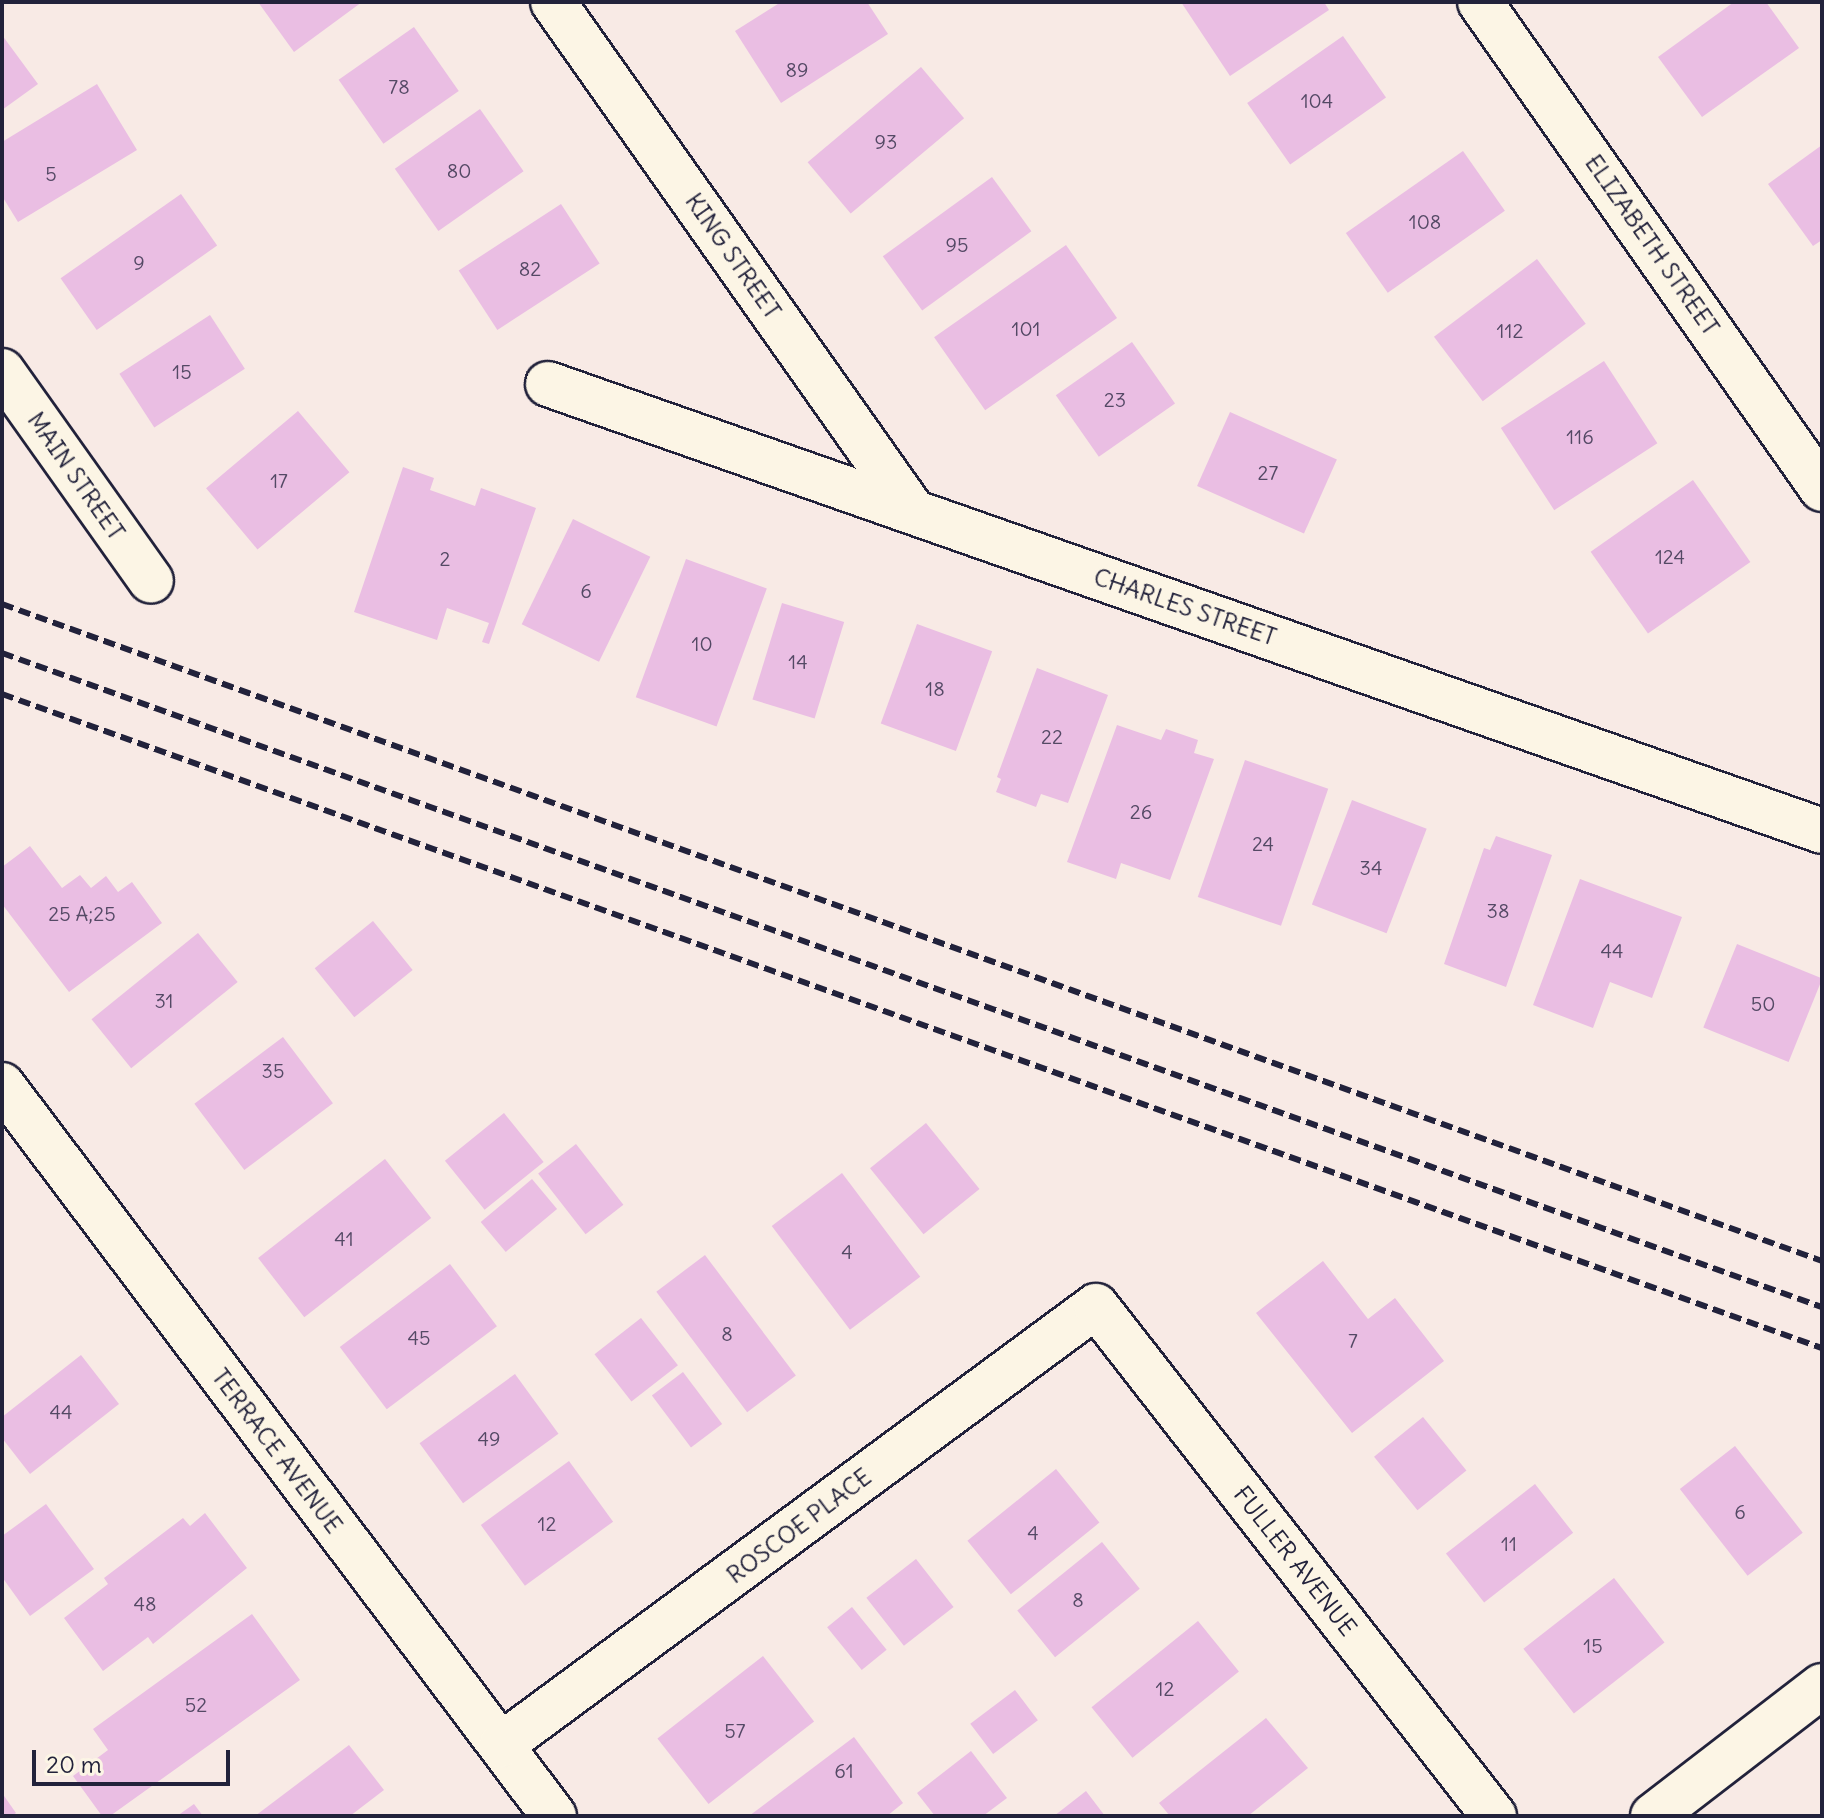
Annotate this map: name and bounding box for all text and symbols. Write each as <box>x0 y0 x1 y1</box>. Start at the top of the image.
house number: 89 <box>785 57 809 81</box>
house number: 78 <box>388 74 410 98</box>
house number: 104 <box>1301 88 1333 112</box>
house number: 93 <box>875 129 897 153</box>
street label: ELIZABETH STREET <box>1579 149 1725 341</box>
house number: 80 <box>447 158 471 182</box>
house number: 5 <box>45 161 57 185</box>
street label: KING STREET <box>679 188 787 324</box>
house number: 108 <box>1409 209 1441 233</box>
house number: 95 <box>946 232 968 256</box>
house number: 9 <box>133 250 145 274</box>
house number: 82 <box>519 256 541 280</box>
house number: 101 <box>1011 316 1041 340</box>
house number: 112 <box>1497 318 1523 342</box>
house number: 15 <box>172 359 192 383</box>
house number: 23 <box>1104 387 1126 411</box>
street label: MAIN STREET <box>21 407 131 545</box>
house number: 116 <box>1566 424 1594 448</box>
house number: 27 <box>1258 460 1278 484</box>
house number: 17 <box>270 468 288 492</box>
house number: 124 <box>1655 544 1685 568</box>
house number: 2 <box>440 546 450 570</box>
street label: CHARLES STREET <box>1090 562 1280 652</box>
house number: 6 <box>580 578 592 602</box>
house number: 10 <box>691 631 713 655</box>
house number: 14 <box>788 649 808 673</box>
house number: 18 <box>925 676 945 700</box>
house number: 22 <box>1041 724 1063 748</box>
house number: 26 <box>1130 799 1152 823</box>
house number: 24 <box>1252 831 1274 855</box>
house number: 34 <box>1360 855 1382 879</box>
house number: 38 <box>1487 898 1509 922</box>
house number: 25 A;25 <box>48 901 116 925</box>
house number: 44 <box>1600 938 1624 962</box>
house number: 31 <box>154 988 174 1012</box>
house number: 50 <box>1751 991 1775 1015</box>
house number: 35 <box>262 1058 284 1082</box>
house number: 41 <box>334 1226 354 1250</box>
house number: 4 <box>841 1239 853 1263</box>
house number: 8 <box>721 1321 733 1345</box>
house number: 45 <box>407 1325 431 1349</box>
house number: 7 <box>1348 1328 1358 1352</box>
street label: TERRACE AVENUE <box>206 1363 348 1539</box>
house number: 44 <box>49 1399 73 1423</box>
house number: 49 <box>477 1426 501 1450</box>
street label: ROSCOE PLACE <box>721 1462 877 1590</box>
street label: FULLER AVENUE <box>1228 1480 1362 1642</box>
house number: 6 <box>1734 1499 1746 1523</box>
house number: 12 <box>538 1511 556 1535</box>
house number: 4 <box>1027 1520 1039 1544</box>
house number: 11 <box>1501 1531 1517 1555</box>
house number: 8 <box>1072 1587 1084 1611</box>
house number: 48 <box>133 1591 157 1615</box>
house number: 15 <box>1583 1633 1603 1657</box>
house number: 12 <box>1156 1676 1174 1700</box>
house number: 52 <box>185 1692 207 1716</box>
house number: 57 <box>724 1718 746 1742</box>
scale bar <box>36 1734 234 1784</box>
text: 20 m <box>46 1749 102 1779</box>
house number: 61 <box>834 1758 854 1782</box>

